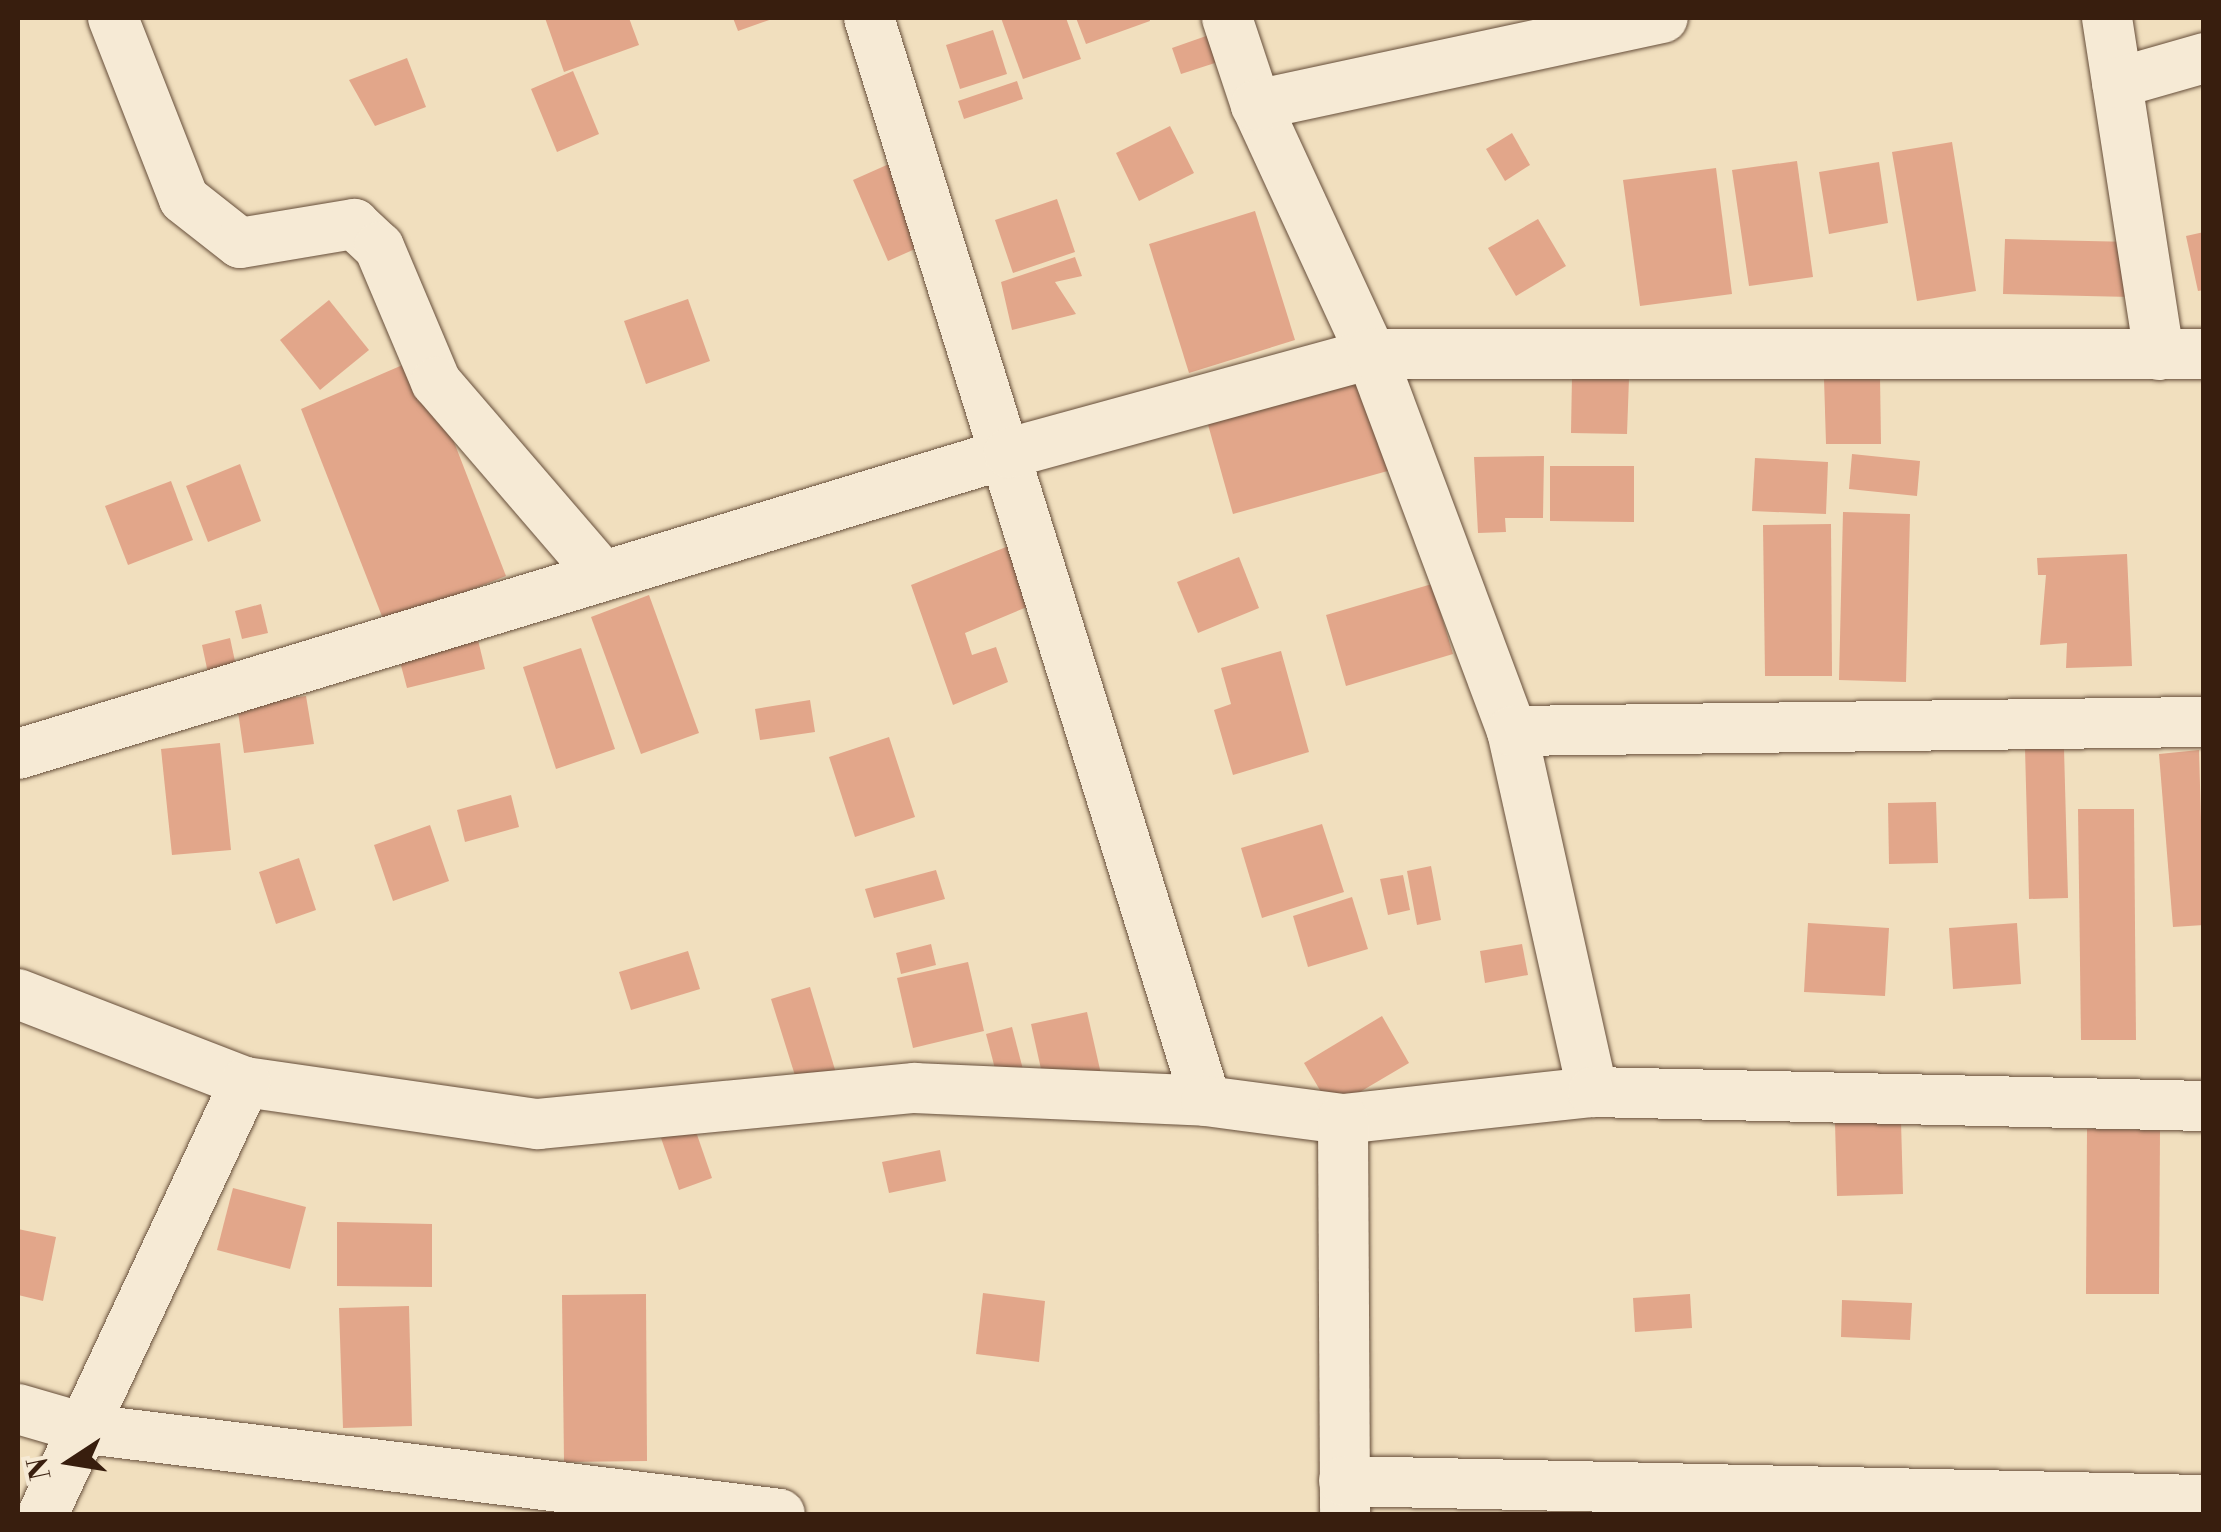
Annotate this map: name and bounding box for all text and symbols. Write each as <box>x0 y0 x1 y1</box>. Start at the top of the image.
north arrow <box>20 1412 120 1512</box>
text: N <box>21 1454 60 1483</box>

